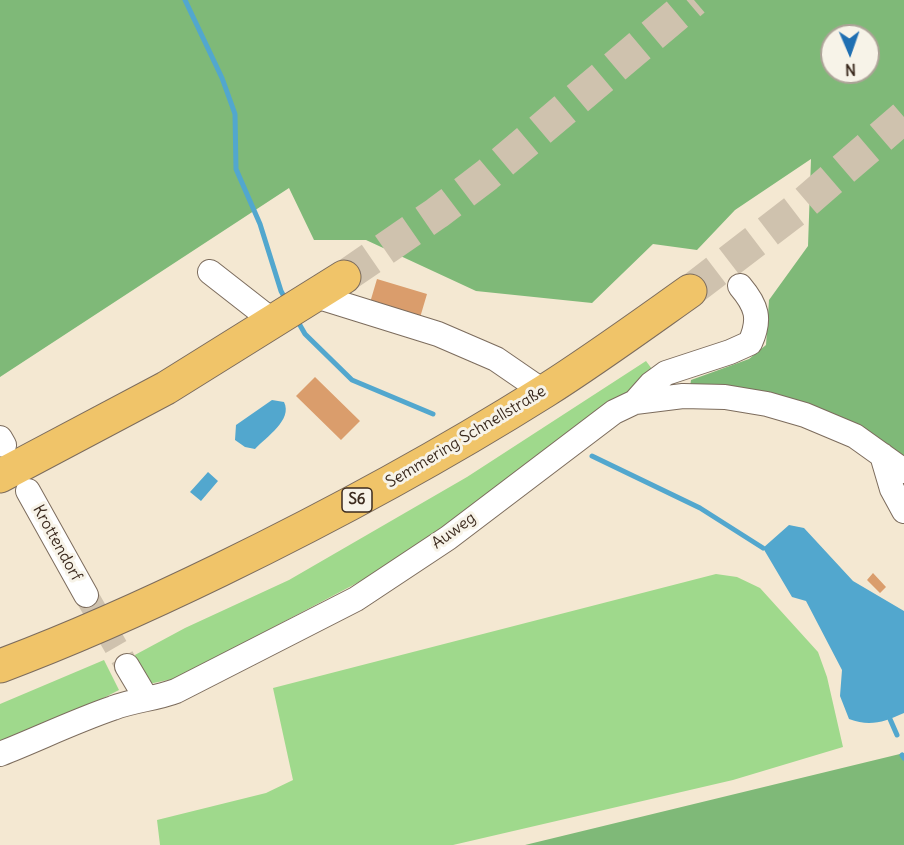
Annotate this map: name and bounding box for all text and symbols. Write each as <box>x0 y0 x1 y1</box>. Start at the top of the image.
north arrow <box>820 24 880 84</box>
text: N <box>845 60 856 80</box>
street label: Semmering Schnellstraße <box>383 382 549 492</box>
road number: S6 <box>342 488 372 512</box>
street label: Krottendorf <box>28 502 86 584</box>
street label: Auweg <box>428 509 480 553</box>

